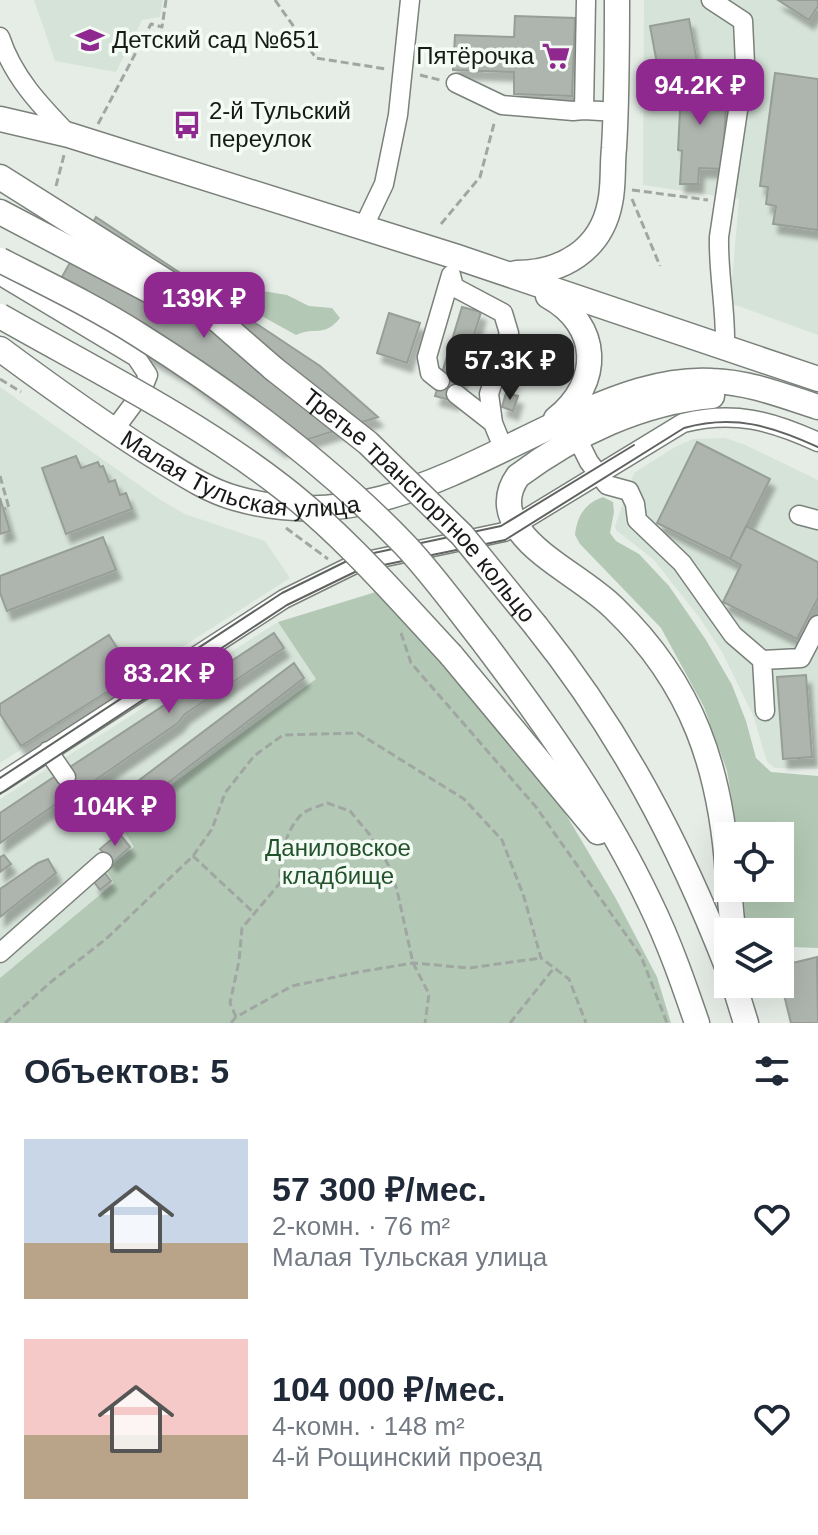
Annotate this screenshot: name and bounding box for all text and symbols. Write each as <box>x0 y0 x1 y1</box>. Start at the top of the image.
school or university icon: Детский сад №651 <box>75 25 105 55</box>
place label: Детский сад №651 <box>112 26 319 53</box>
supermarket icon: Пятёрочка <box>541 41 571 71</box>
place label: Пятёрочка <box>416 42 535 69</box>
pin: 94.2K ₽ <box>626 59 774 127</box>
text: 94.2K ₽ <box>654 70 746 100</box>
place label: 2-й Тульский переулок <box>209 97 351 152</box>
bus stop icon: 2-й Тульский переулок <box>172 110 202 140</box>
pin: 139K ₽ <box>139 272 269 340</box>
text: 139K ₽ <box>162 283 246 313</box>
pin: 57.3K ₽ <box>436 334 584 402</box>
text: 57.3K ₽ <box>464 345 556 375</box>
street label: Третье транспортное кольцо <box>298 383 541 627</box>
street label: Малая Тульская улица <box>116 425 362 522</box>
pin: 83.2K ₽ <box>95 647 243 715</box>
text: 83.2K ₽ <box>123 658 215 688</box>
pin: 104K ₽ <box>50 780 180 848</box>
text: 104K ₽ <box>73 791 157 821</box>
map controls <box>714 822 794 998</box>
button: locate <box>714 822 794 902</box>
park label: Даниловское кладбище <box>265 834 411 889</box>
button: layers <box>714 918 794 998</box>
icon: filters <box>750 1049 794 1093</box>
text: Объектов: 5 <box>24 1052 229 1090</box>
text: 57 300 ₽/мес. <box>272 1170 487 1208</box>
icon: home <box>88 1171 184 1267</box>
icon: heart <box>750 1197 794 1241</box>
text: 2-комн. · 76 m² <box>272 1211 450 1241</box>
text: Малая Тульская улица <box>272 1242 547 1272</box>
text: 104 000 ₽/мес. <box>272 1370 506 1408</box>
icon: home <box>88 1371 184 1467</box>
icon: heart <box>750 1397 794 1441</box>
text: 4-комн. · 148 m² <box>272 1411 465 1441</box>
text: 4-й Рощинский проезд <box>272 1442 542 1472</box>

